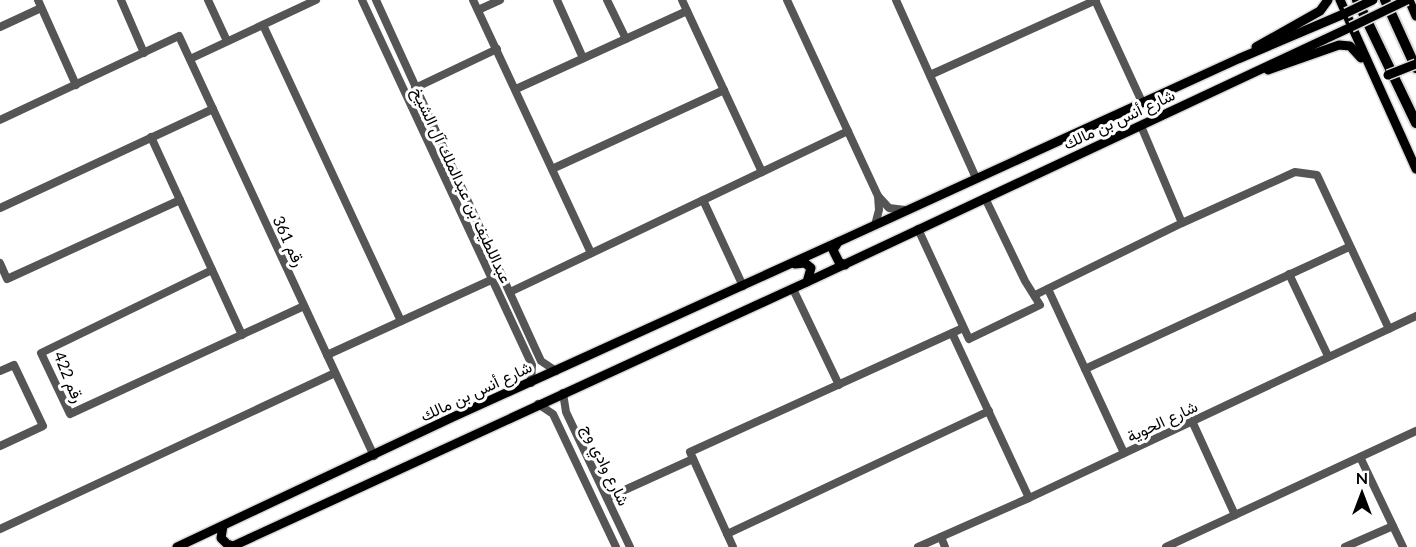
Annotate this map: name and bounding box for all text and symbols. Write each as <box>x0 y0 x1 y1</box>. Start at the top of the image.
street label: عبداللطيف بن عبدالملك آل الشيخ <box>406 84 516 287</box>
street label: شارع أنس بن مالك <box>1060 84 1179 155</box>
street label: رقم 361 <box>268 212 309 270</box>
street label: رقم 422 <box>49 348 88 406</box>
street label: شارع أنس بن مالك <box>417 356 536 427</box>
street label: شارع الحوية <box>1123 396 1201 448</box>
street label: شارع وادي وج <box>574 421 634 511</box>
north arrow <box>1332 463 1392 523</box>
text: N <box>1356 468 1368 487</box>

